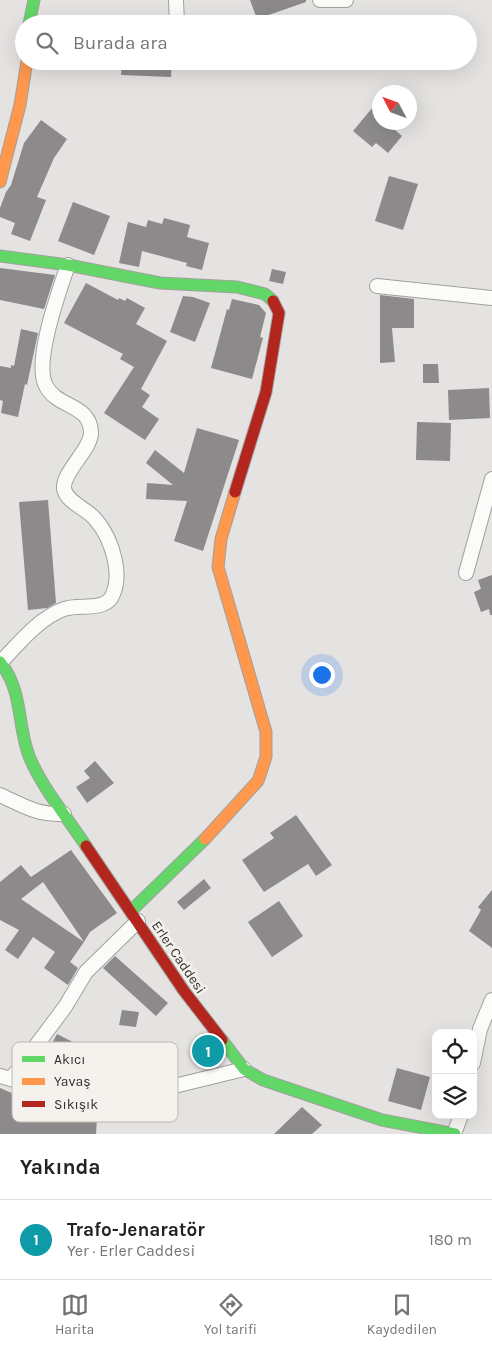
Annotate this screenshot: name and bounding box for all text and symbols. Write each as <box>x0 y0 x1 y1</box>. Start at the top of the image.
search box <box>15 15 477 70</box>
icon: search <box>33 29 61 57</box>
text: Burada ara <box>73 32 168 54</box>
north arrow <box>372 85 417 130</box>
your location <box>309 662 335 688</box>
street label: Erler Caddesi <box>148 918 209 997</box>
map controls <box>432 1029 477 1119</box>
button: locate <box>432 1029 477 1074</box>
pin: 1 <box>192 1032 224 1070</box>
legend <box>12 1042 178 1122</box>
text: Akıcı <box>54 1051 86 1068</box>
text: Yavaş <box>54 1073 91 1090</box>
button: layers <box>432 1074 477 1119</box>
text: Sıkışık <box>54 1096 98 1113</box>
text: Yakında <box>20 1155 101 1179</box>
text: Trafo-Jenaratör <box>67 1219 205 1241</box>
text: 1 <box>33 1230 39 1249</box>
text: 180 m <box>429 1230 472 1249</box>
text: Yer · Erler Caddesi <box>67 1241 195 1260</box>
tab: Harita <box>55 1291 94 1338</box>
tab: Yol tarifi <box>204 1291 257 1338</box>
tab: Kaydedilen <box>367 1291 437 1338</box>

